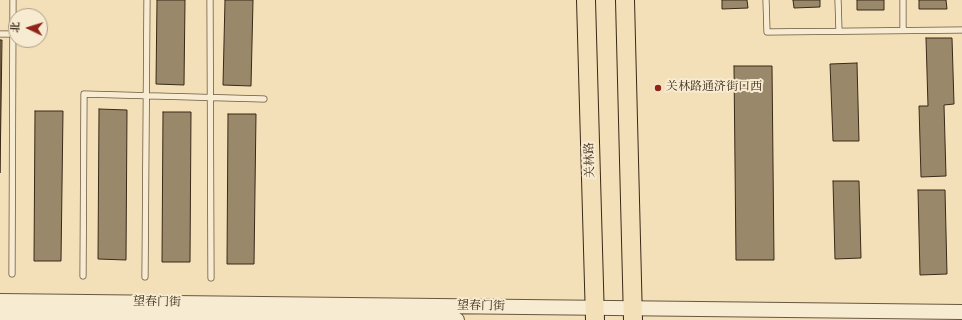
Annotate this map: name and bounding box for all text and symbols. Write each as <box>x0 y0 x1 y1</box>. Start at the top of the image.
north arrow <box>8 8 48 48</box>
text: 北 <box>9 21 24 33</box>
place label: 关林路通济街口西 <box>666 81 762 95</box>
marker: 关林路通济街口西 <box>653 83 663 93</box>
street label: 关林路 <box>583 142 599 178</box>
street label: 望春门街 <box>133 295 181 311</box>
street label: 望春门街 <box>457 299 505 315</box>

